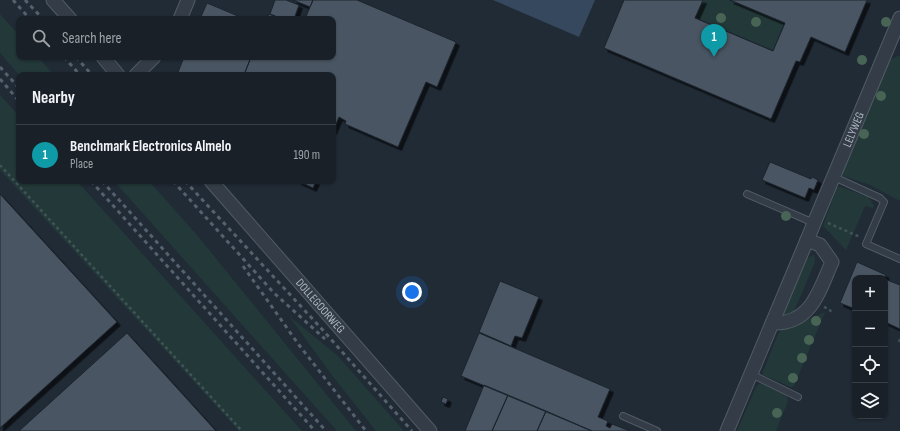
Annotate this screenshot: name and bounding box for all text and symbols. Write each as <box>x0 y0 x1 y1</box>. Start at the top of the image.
search box <box>16 16 336 60</box>
pin: 1 <box>701 24 727 57</box>
icon: search <box>30 27 52 49</box>
text: Search here <box>62 29 122 48</box>
text: Nearby <box>32 88 75 108</box>
street label: LELYWEG <box>839 110 867 149</box>
text: Benchmark Electronics Almelo <box>70 137 231 156</box>
text: 1 <box>42 147 48 163</box>
text: 190 m <box>293 147 320 163</box>
text: Place <box>70 156 93 172</box>
map controls <box>852 275 888 419</box>
button: + <box>852 275 888 311</box>
street label: DOLLEGOORWEG <box>293 276 348 336</box>
your location <box>402 282 422 302</box>
button: − <box>852 311 888 347</box>
button: locate <box>852 347 888 383</box>
button: layers <box>852 383 888 419</box>

